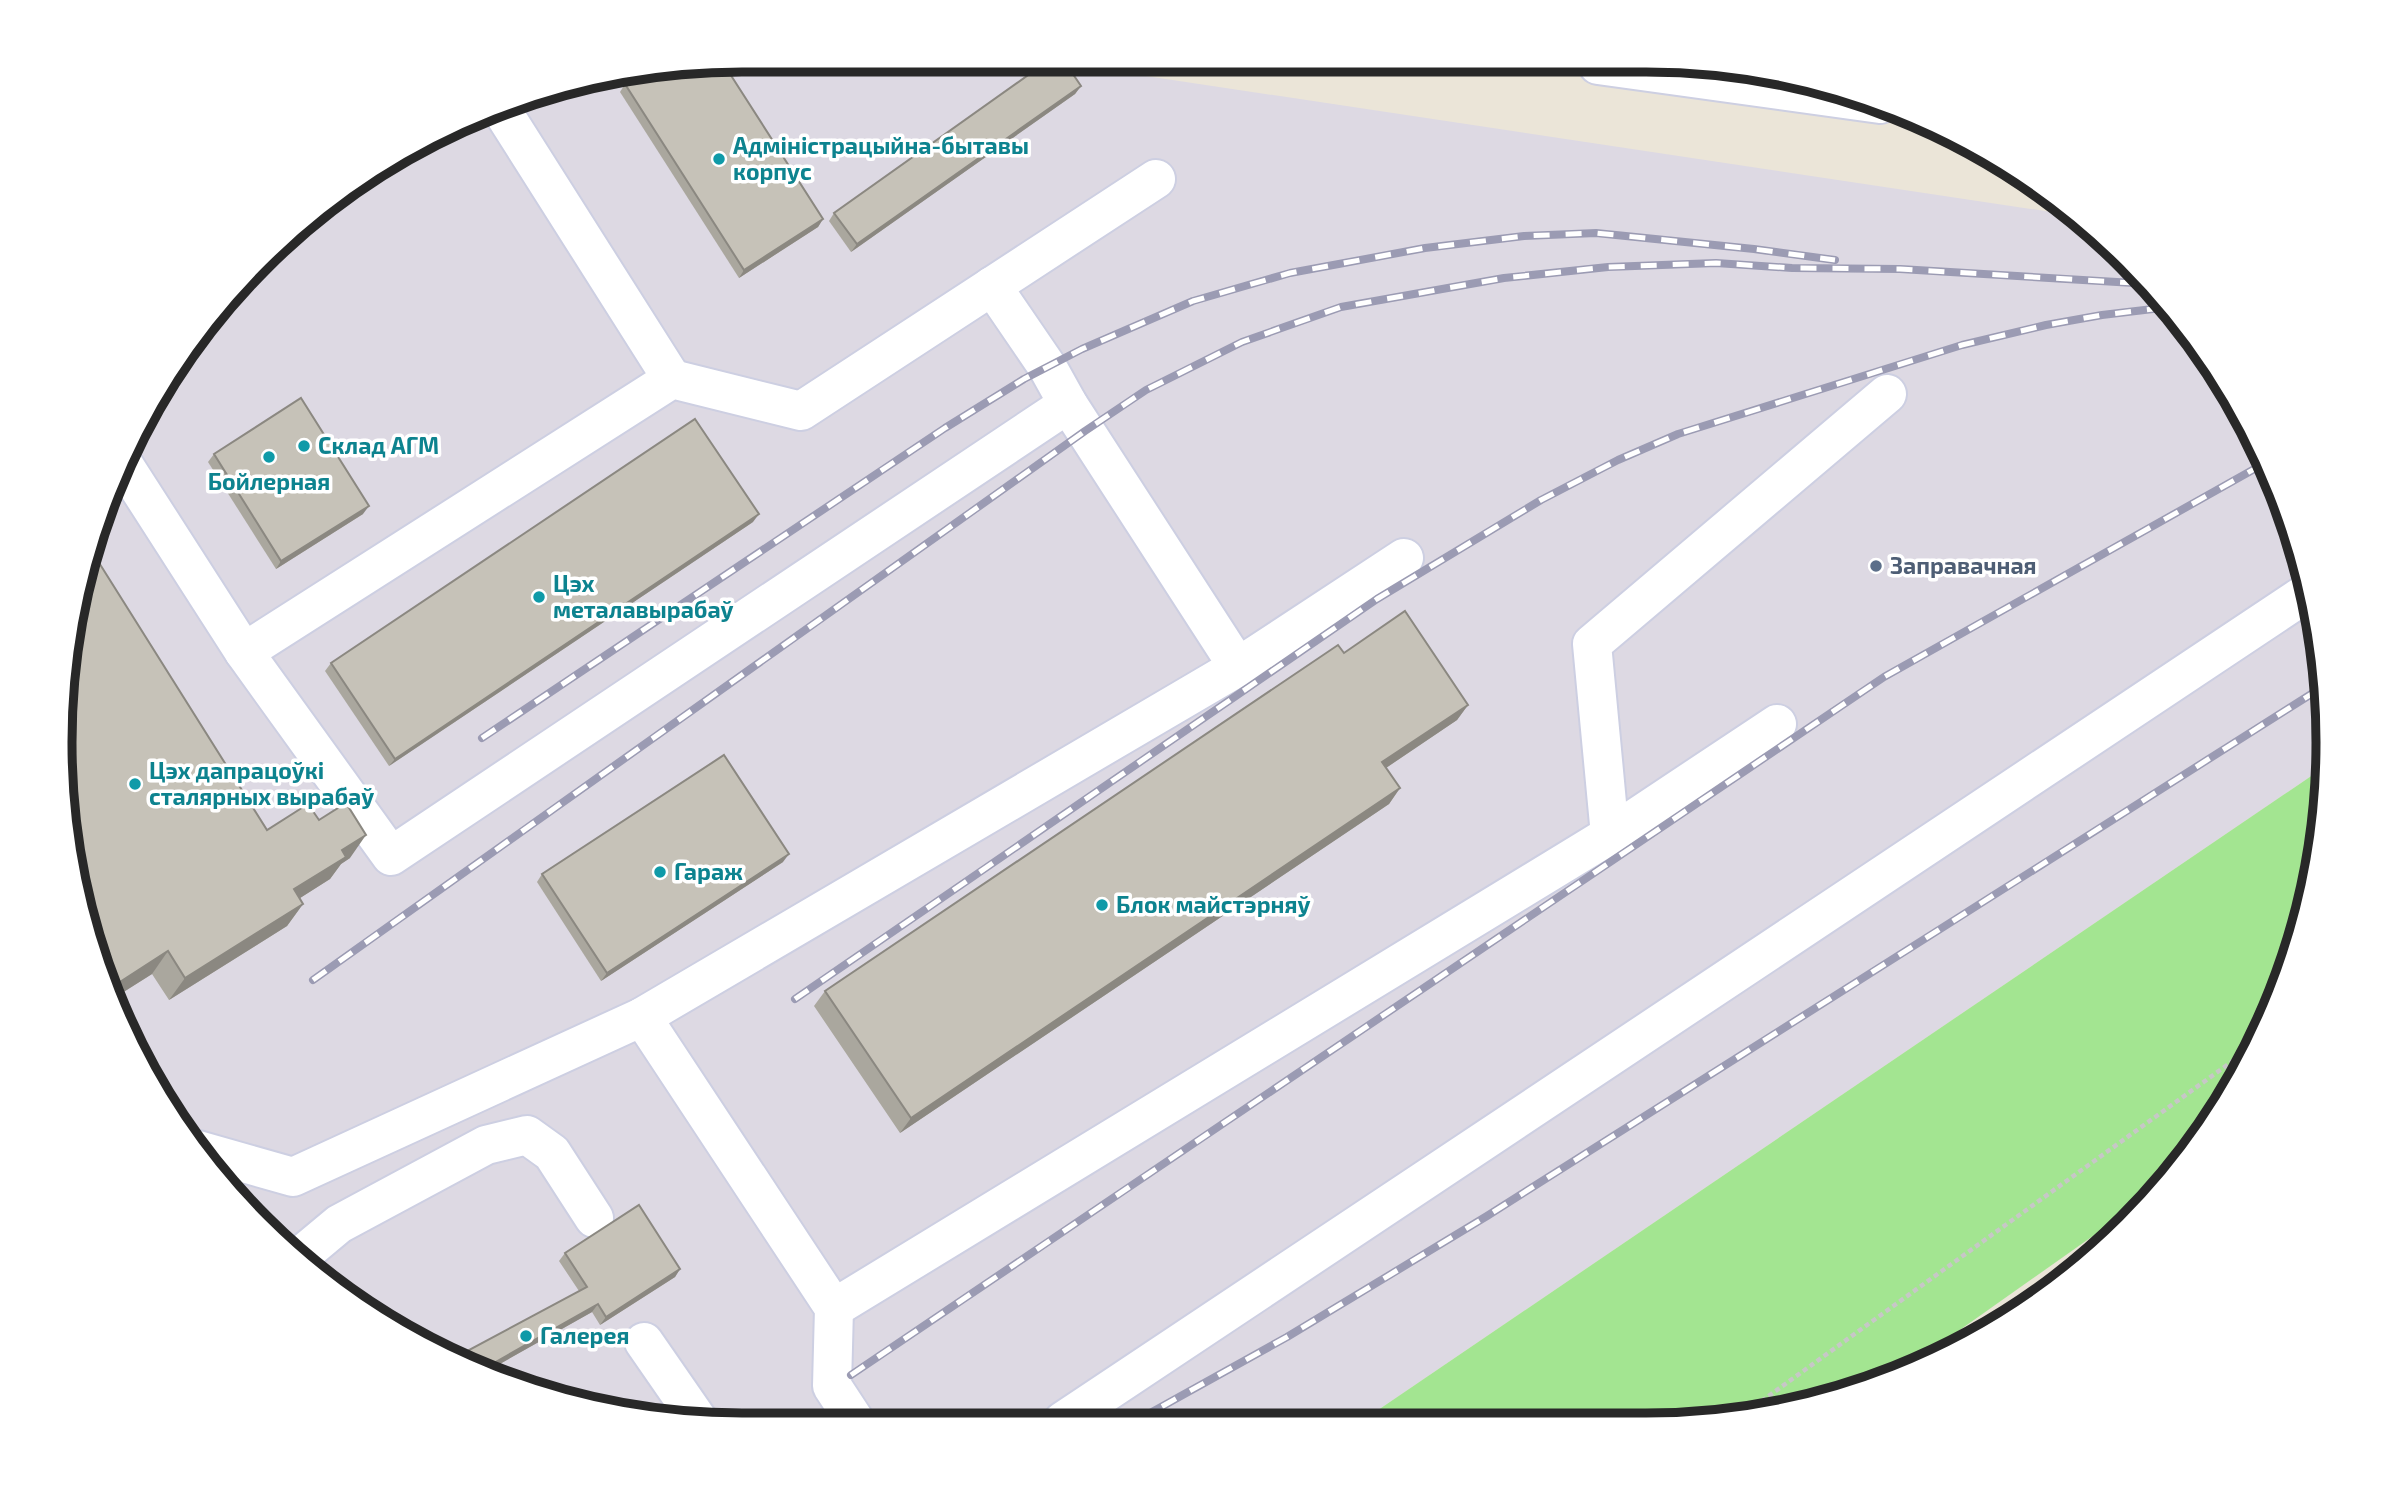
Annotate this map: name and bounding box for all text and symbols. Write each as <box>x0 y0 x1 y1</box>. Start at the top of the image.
place label: Адміністрацыйна-бытавы корпус <box>733 131 1029 185</box>
marker: Адміністрацыйна-бытавы корпус <box>711 151 727 167</box>
place label: Склад АГМ <box>318 431 439 459</box>
marker: Склад АГМ <box>296 438 312 454</box>
marker: Бойлерная <box>261 449 277 465</box>
place label: Бойлерная <box>208 467 330 495</box>
place label: Заправачная <box>1890 551 2037 579</box>
marker: Заправачная <box>1868 558 1884 574</box>
place label: Цэх металавырабаў <box>553 569 734 623</box>
marker: Цэх металавырабаў <box>531 589 547 605</box>
place label: Цэх дапрацоўкі сталярных вырабаў <box>149 756 374 810</box>
marker: Цэх дапрацоўкі сталярных вырабаў <box>127 776 143 792</box>
place label: Гараж <box>674 857 743 885</box>
marker: Гараж <box>652 864 668 880</box>
place label: Блок майстэрняў <box>1116 890 1310 918</box>
marker: Блок майстэрняў <box>1094 897 1110 913</box>
place label: Галерея <box>540 1321 629 1349</box>
marker: Галерея <box>518 1328 534 1344</box>

